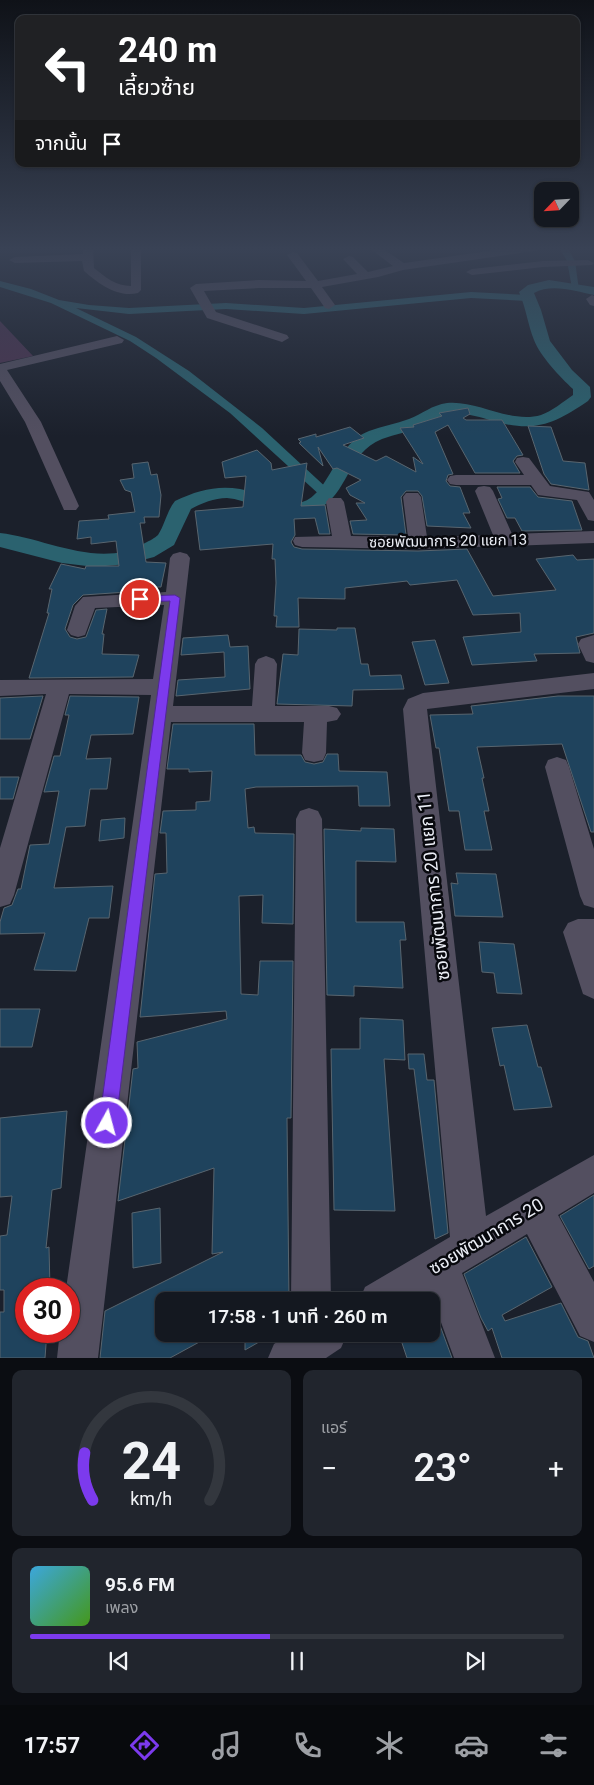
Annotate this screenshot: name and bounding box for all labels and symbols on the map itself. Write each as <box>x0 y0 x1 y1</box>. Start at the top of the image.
north arrow <box>534 182 579 228</box>
street label: ซอยพัฒนาการ 20 แยก 13 <box>369 531 527 551</box>
pin <box>119 578 161 620</box>
street label: ซอยพัฒนาการ 20 แยก 11 <box>413 790 453 982</box>
position arrow <box>80 1096 132 1148</box>
street label: ซอยพัฒนาการ 20 <box>425 1194 547 1278</box>
speed limit sign: 30 <box>15 1278 80 1343</box>

